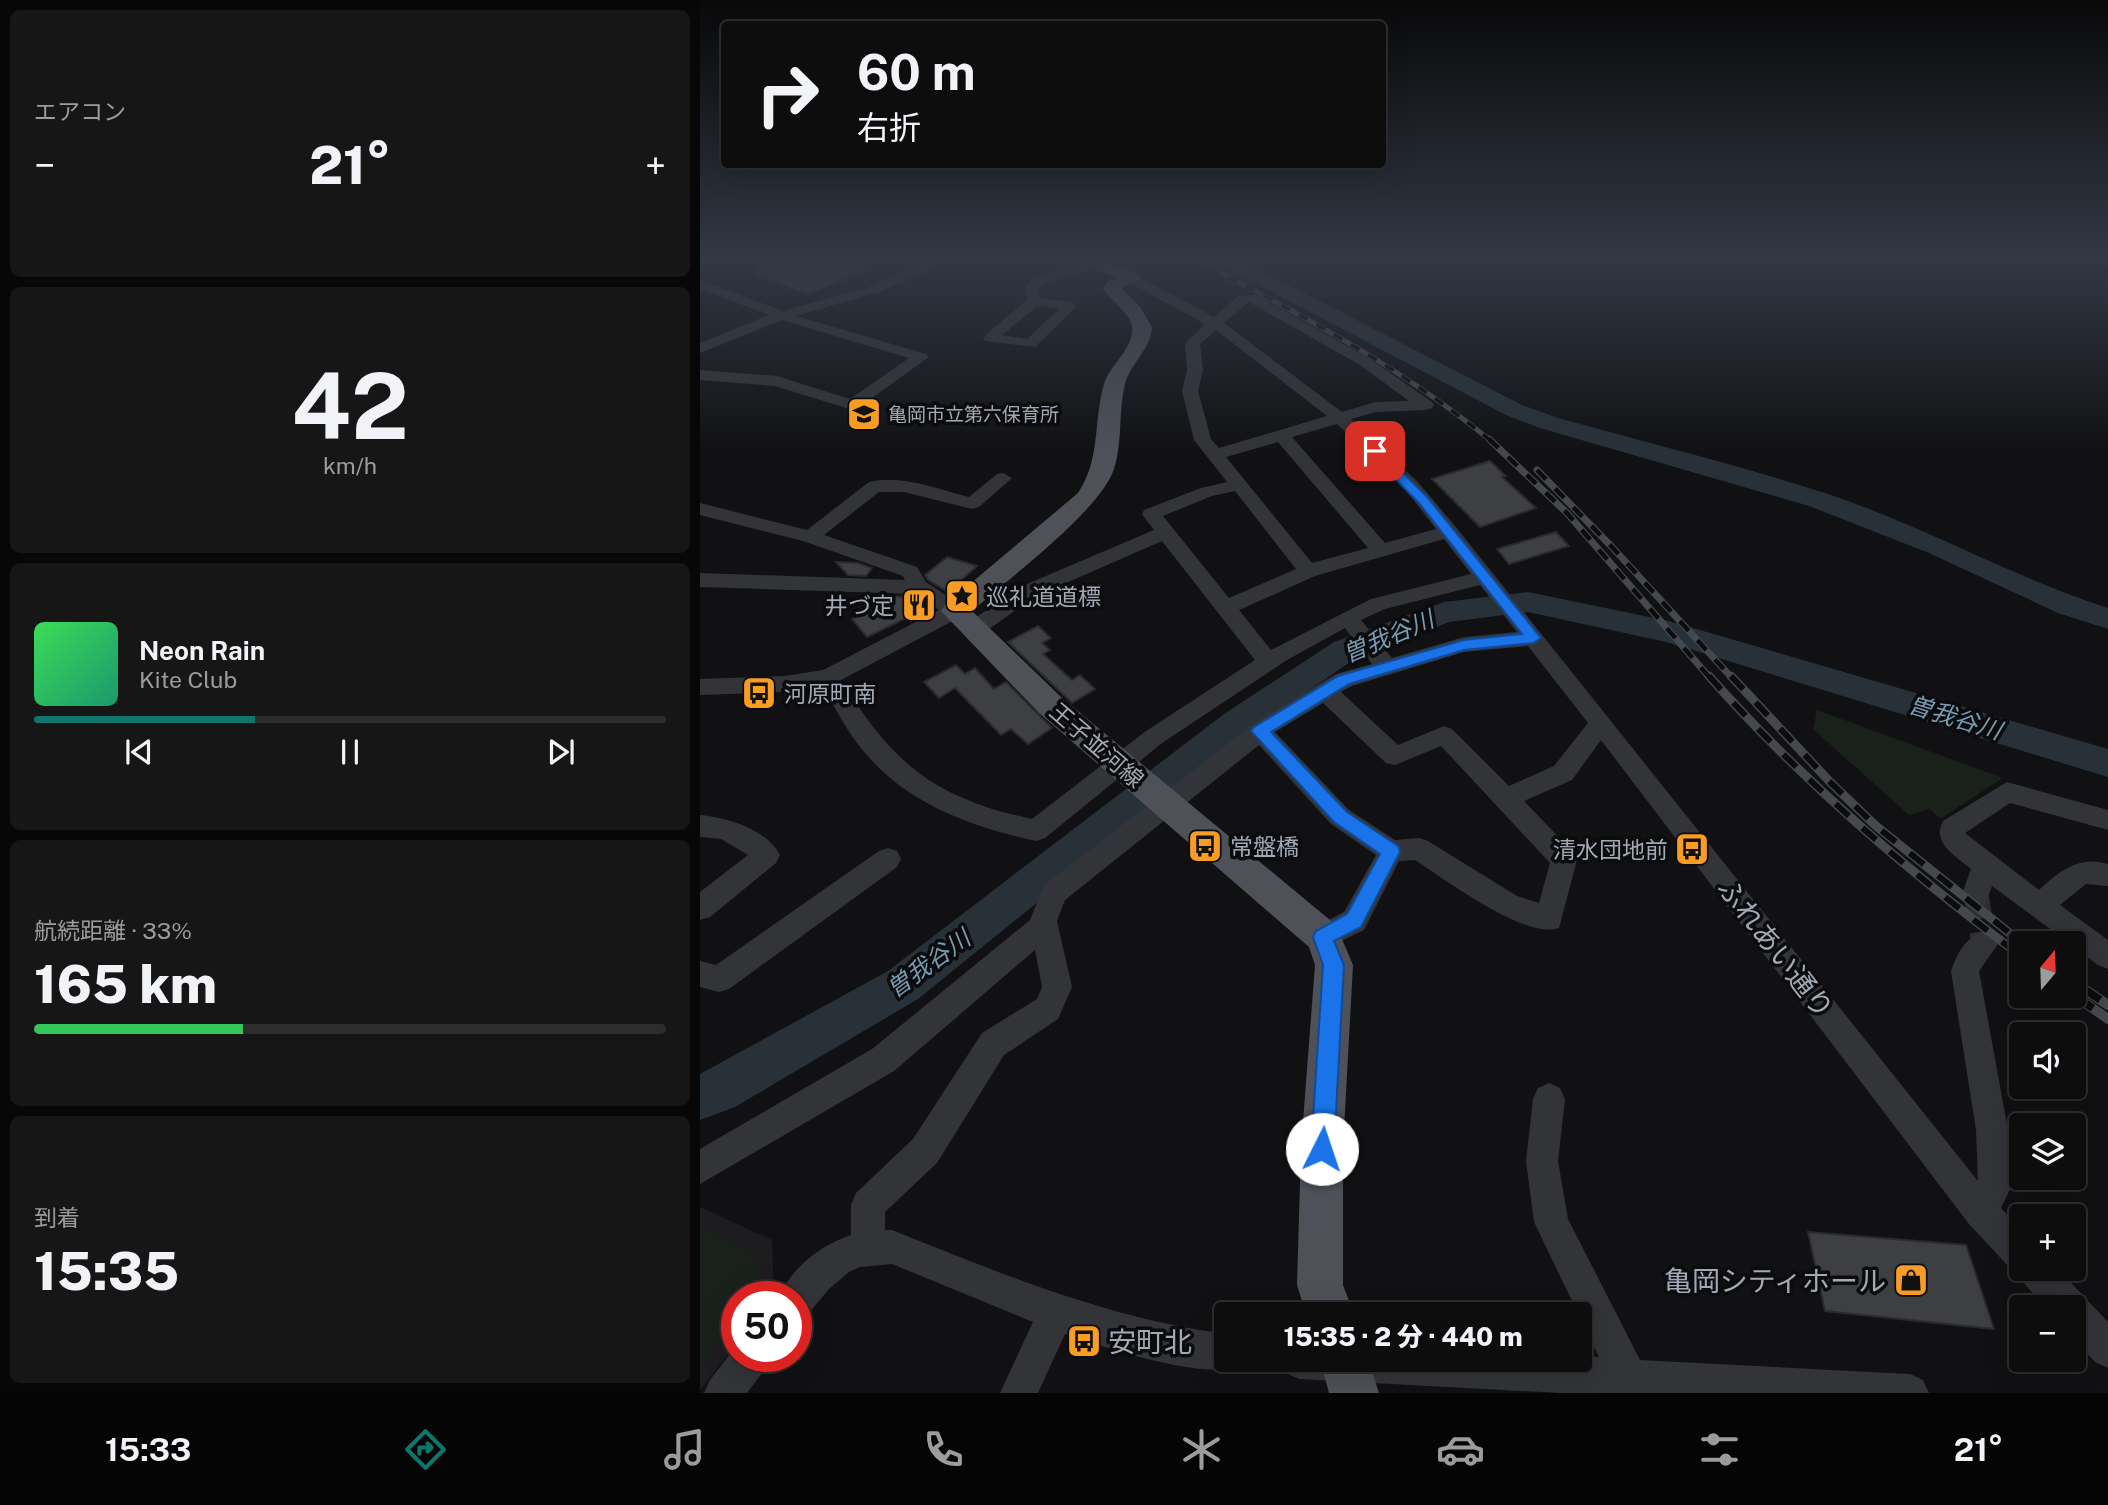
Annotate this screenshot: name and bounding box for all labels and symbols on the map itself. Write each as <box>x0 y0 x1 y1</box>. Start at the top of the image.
school or university icon: 亀岡市立第六保育所 <box>845 395 883 433</box>
place label: 亀岡市立第六保育所 <box>888 403 1059 425</box>
pin <box>1345 421 1405 481</box>
place icon: 巡礼道道標 <box>943 577 981 615</box>
place label: 巡礼道道標 <box>986 583 1101 610</box>
restaurant icon: 井づ定 <box>900 586 938 624</box>
place label: 井づ定 <box>825 592 894 619</box>
water label: 曽我谷川 <box>1338 603 1440 668</box>
bus stop icon: 河原町南 <box>740 674 778 712</box>
place label: 河原町南 <box>784 680 876 707</box>
water label: 曽我谷川 <box>1905 690 2008 745</box>
street label: 王子並河線 <box>1045 697 1149 793</box>
bus stop icon: 常盤橋 <box>1186 827 1224 865</box>
bus stop icon: 清水団地前 <box>1673 830 1711 868</box>
place label: 常盤橋 <box>1230 833 1299 860</box>
place label: 清水団地前 <box>1553 836 1668 863</box>
street label: ふれあい通り <box>1711 872 1841 1024</box>
water label: 曽我谷川 <box>881 922 977 1003</box>
north arrow <box>2009 931 2086 1008</box>
position arrow <box>1285 1112 1359 1186</box>
shop icon: 亀岡シティホール <box>1892 1261 1930 1299</box>
place label: 亀岡シティホール <box>1664 1264 1886 1297</box>
speed limit sign: 50 <box>721 1281 812 1372</box>
bus stop icon: 安町北 <box>1065 1322 1103 1360</box>
place label: 安町北 <box>1108 1325 1192 1358</box>

